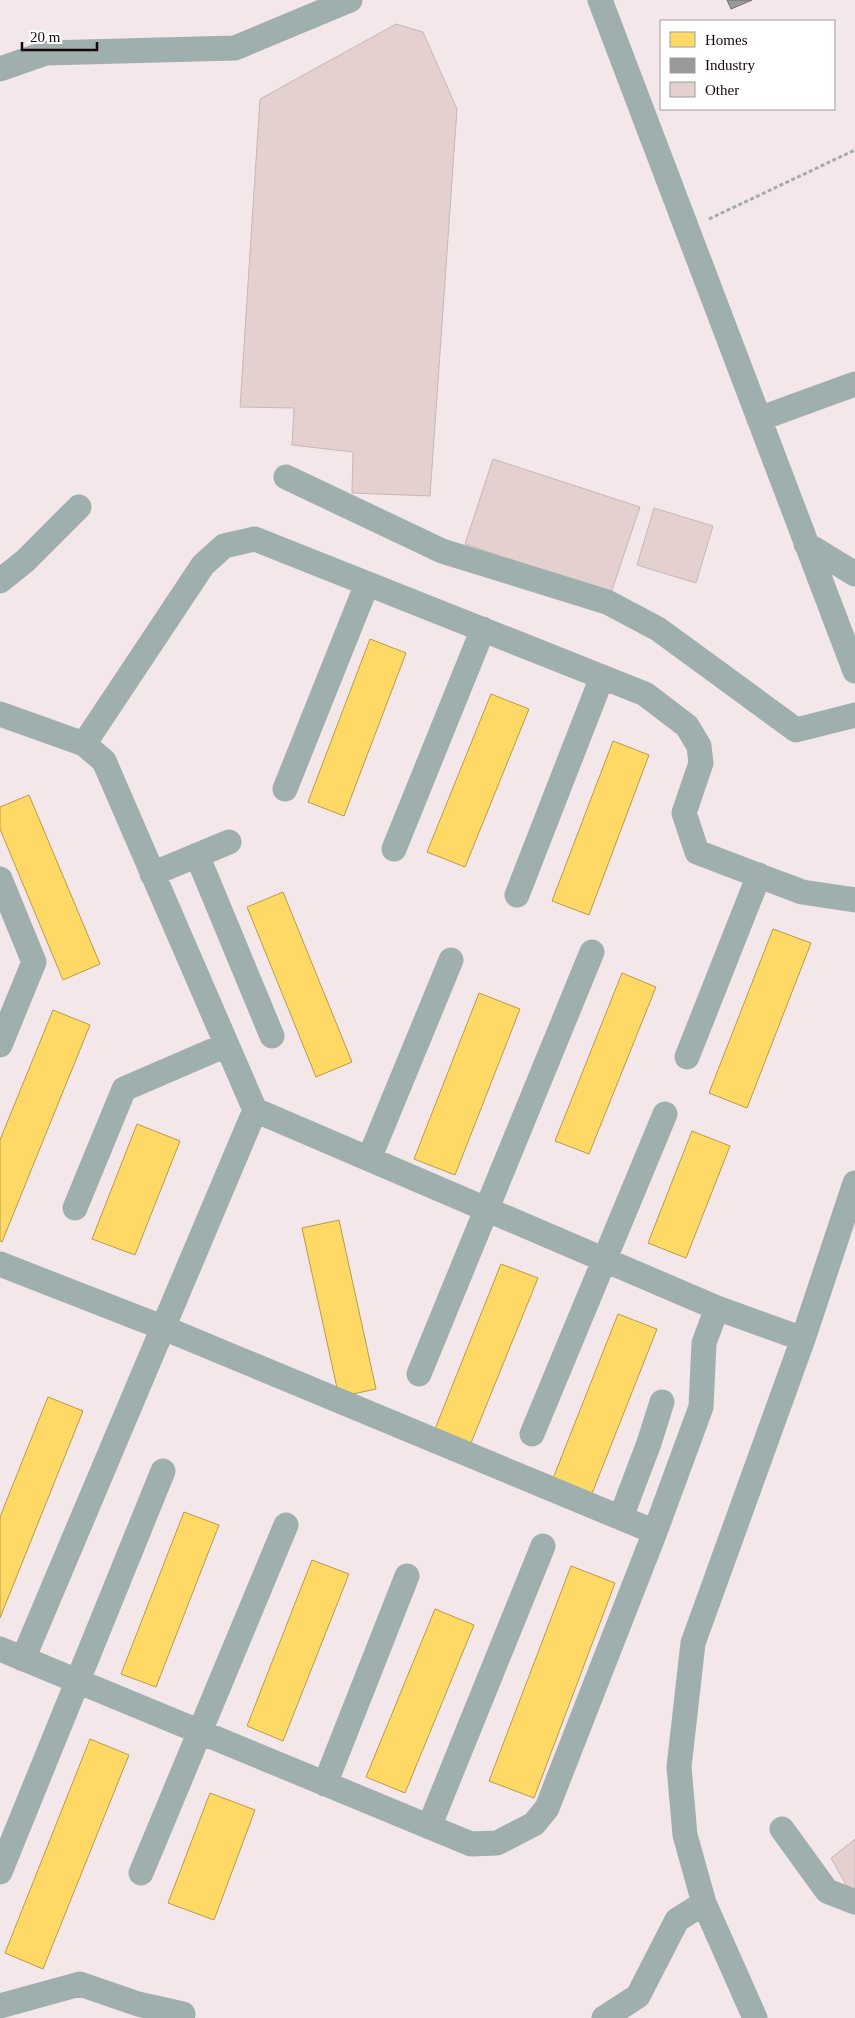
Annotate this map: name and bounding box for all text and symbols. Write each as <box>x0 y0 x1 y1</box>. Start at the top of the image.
scale bar <box>22 20 98 52</box>
legend <box>660 20 835 110</box>
text: 20 m <box>30 29 61 45</box>
text: Homes <box>705 32 748 48</box>
text: Industry <box>705 57 755 73</box>
text: Other <box>705 82 739 98</box>

